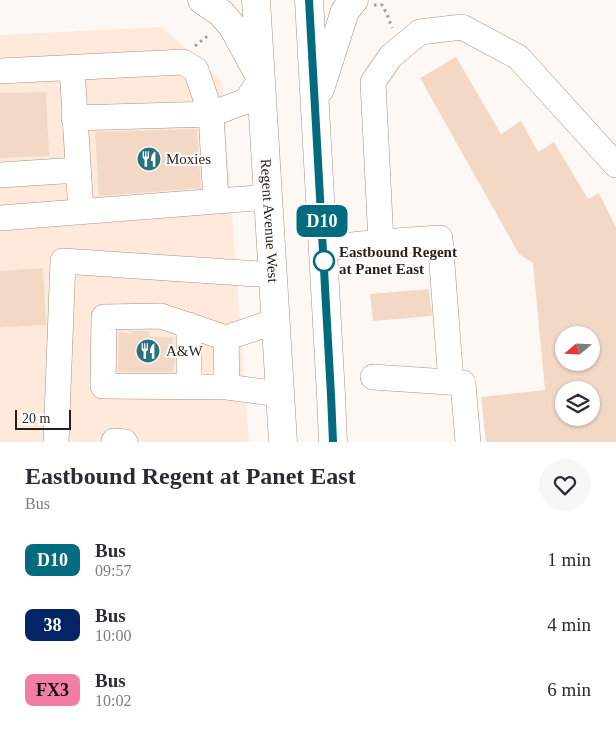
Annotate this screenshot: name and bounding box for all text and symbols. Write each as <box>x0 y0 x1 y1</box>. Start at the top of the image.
restaurant icon: Moxies <box>136 146 162 172</box>
place label: Moxies <box>166 151 211 167</box>
street label: Regent Avenue West <box>258 158 281 284</box>
line badge: D10 <box>293 205 351 237</box>
text: D10 <box>307 211 338 231</box>
place label: Eastbound Regent at Panet East <box>339 244 457 277</box>
marker: Eastbound Regent at Panet East <box>313 250 335 272</box>
north arrow <box>555 326 600 371</box>
map controls <box>555 326 600 426</box>
restaurant icon: A&W <box>135 338 161 364</box>
place label: A&W <box>166 343 204 359</box>
button: layers <box>555 381 600 426</box>
scale bar <box>15 407 71 430</box>
text: 20 m <box>22 411 50 426</box>
button: heart <box>539 459 591 511</box>
text: Eastbound Regent at Panet East <box>25 463 356 489</box>
text: Bus <box>25 495 50 512</box>
text: Bus <box>95 540 126 561</box>
text: 1 min <box>547 549 591 570</box>
text: D10 <box>37 550 68 570</box>
text: 09:57 <box>95 562 131 579</box>
text: Bus <box>95 605 126 626</box>
text: 4 min <box>547 614 591 635</box>
text: 38 <box>44 615 62 635</box>
text: 10:00 <box>95 627 131 644</box>
text: Bus <box>95 670 126 691</box>
text: 6 min <box>547 679 591 700</box>
text: FX3 <box>36 680 69 700</box>
text: 10:02 <box>95 692 131 709</box>

